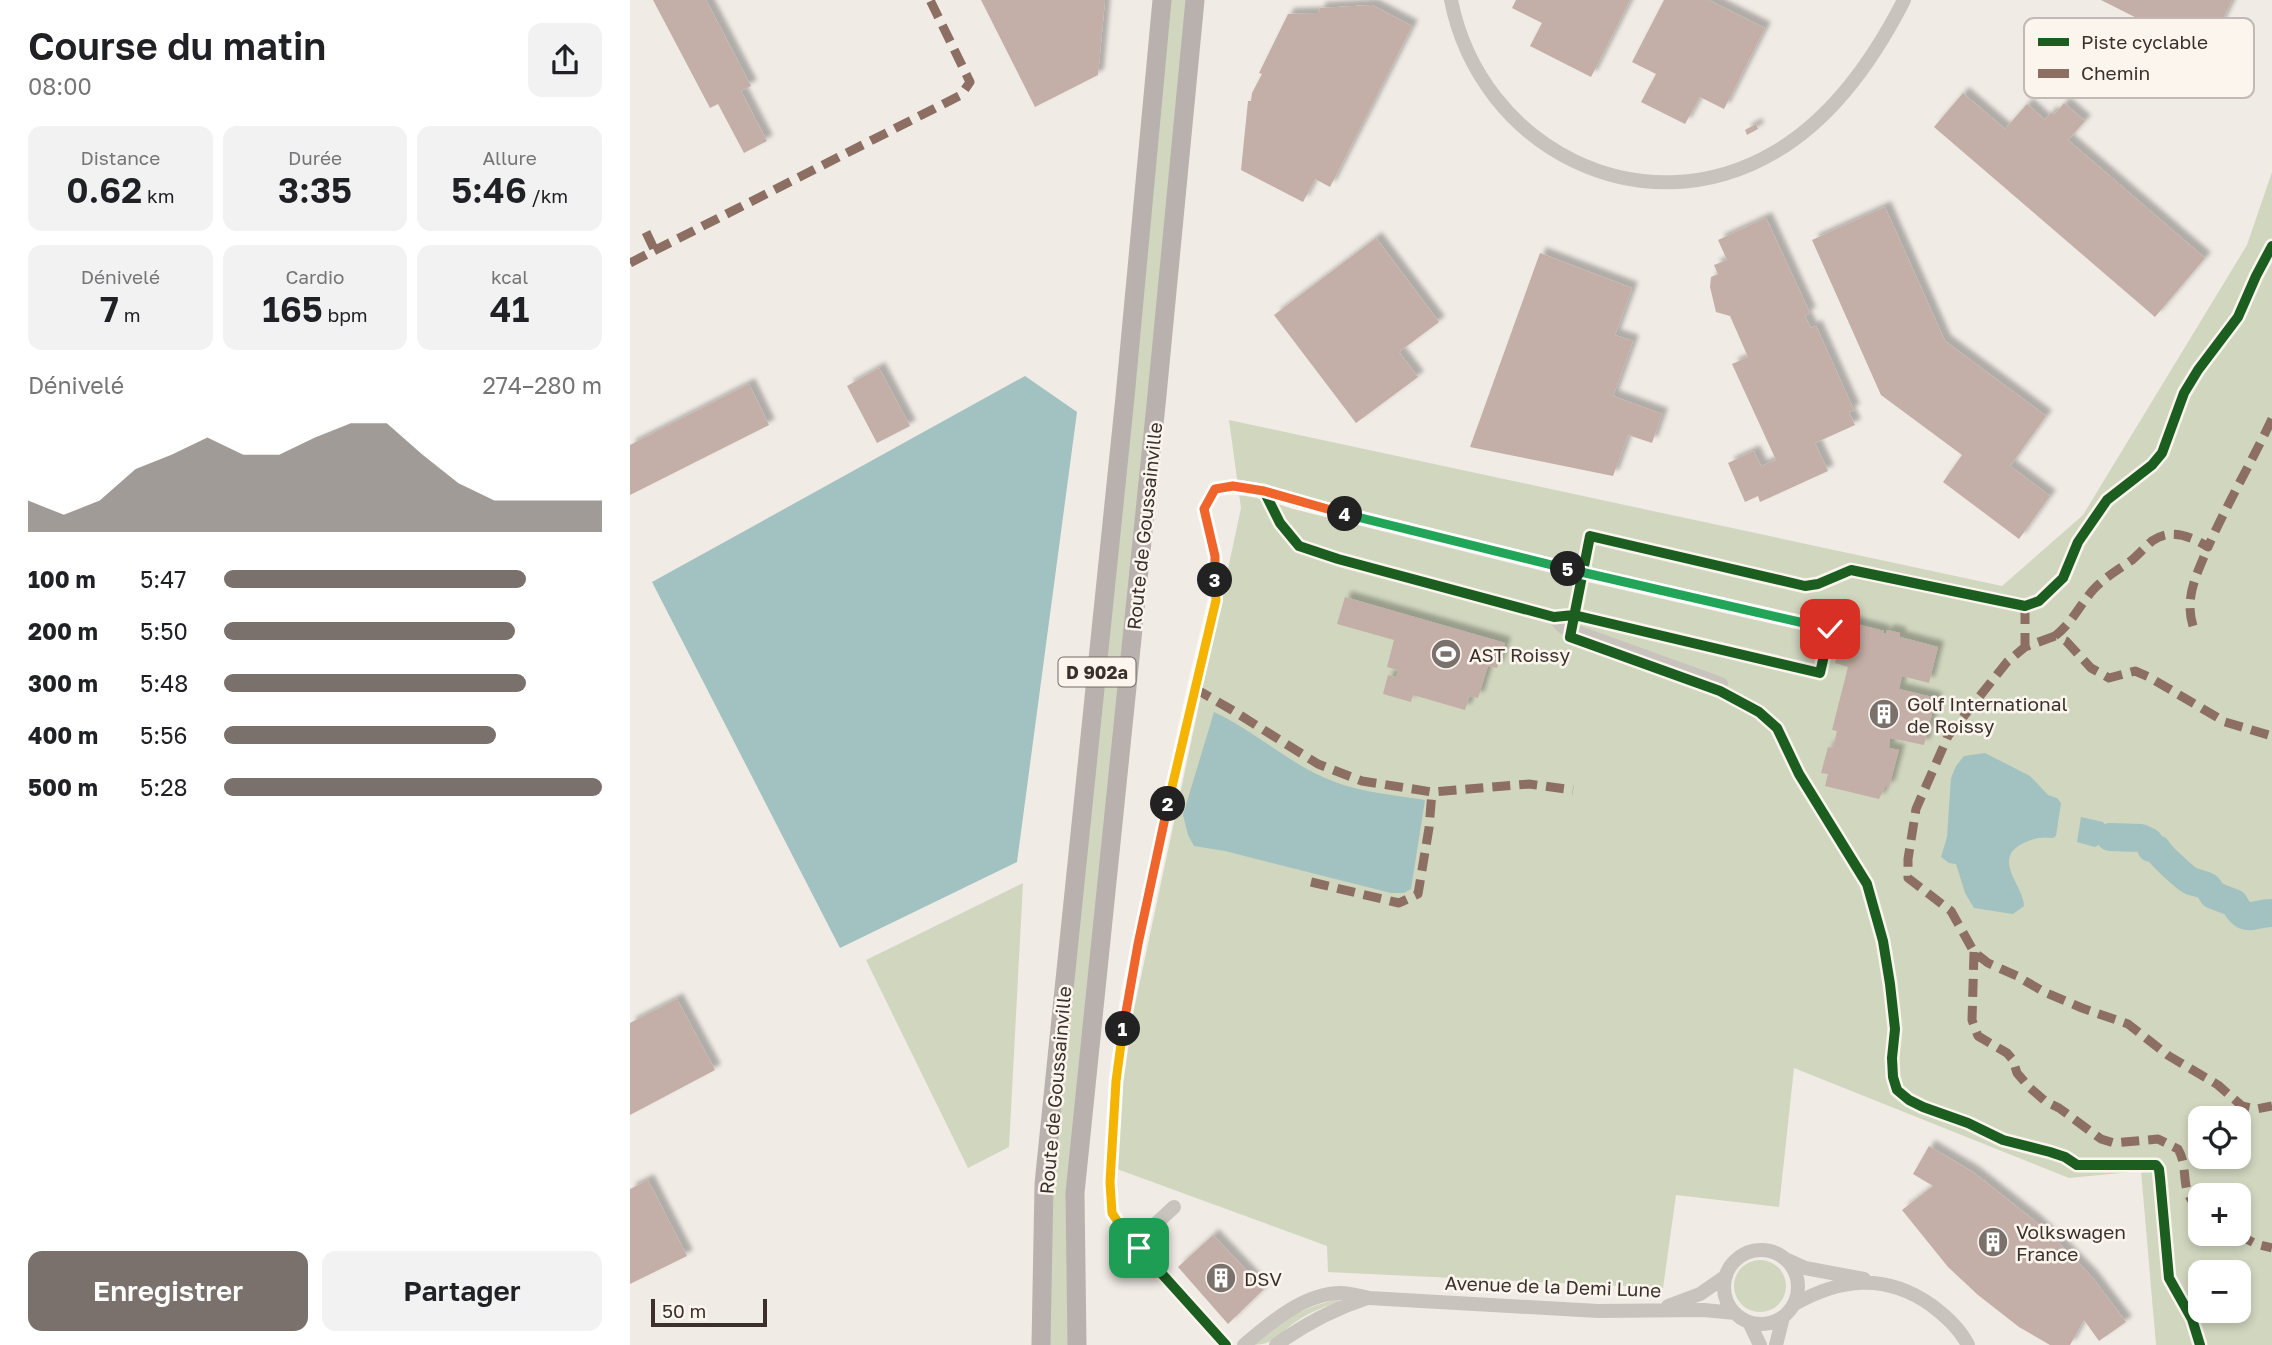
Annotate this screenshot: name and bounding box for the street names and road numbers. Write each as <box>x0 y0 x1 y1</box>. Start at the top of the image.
street label: Route de Goussainville <box>1122 421 1166 631</box>
road number: D 902a <box>1058 658 1135 686</box>
street label: Route de Goussainville <box>1034 985 1076 1195</box>
street label: Avenue de la Demi Lune <box>1444 1271 1662 1301</box>

